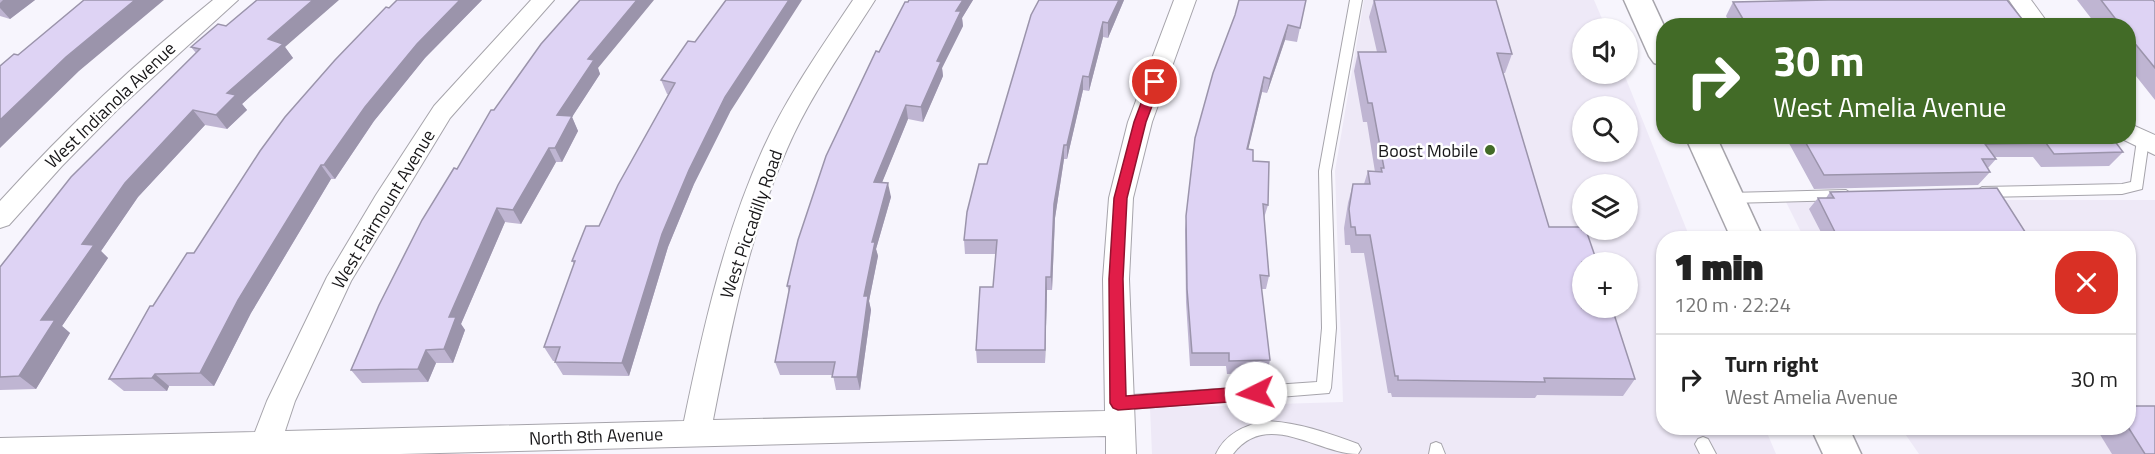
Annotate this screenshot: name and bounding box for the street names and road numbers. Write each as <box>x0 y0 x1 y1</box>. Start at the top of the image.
street label: West Indianola Avenue <box>39 35 181 175</box>
street label: West Fairmount Avenue <box>325 124 441 294</box>
street label: West Piccadilly Road <box>713 146 789 302</box>
street label: North 8th Avenue <box>529 420 663 452</box>

